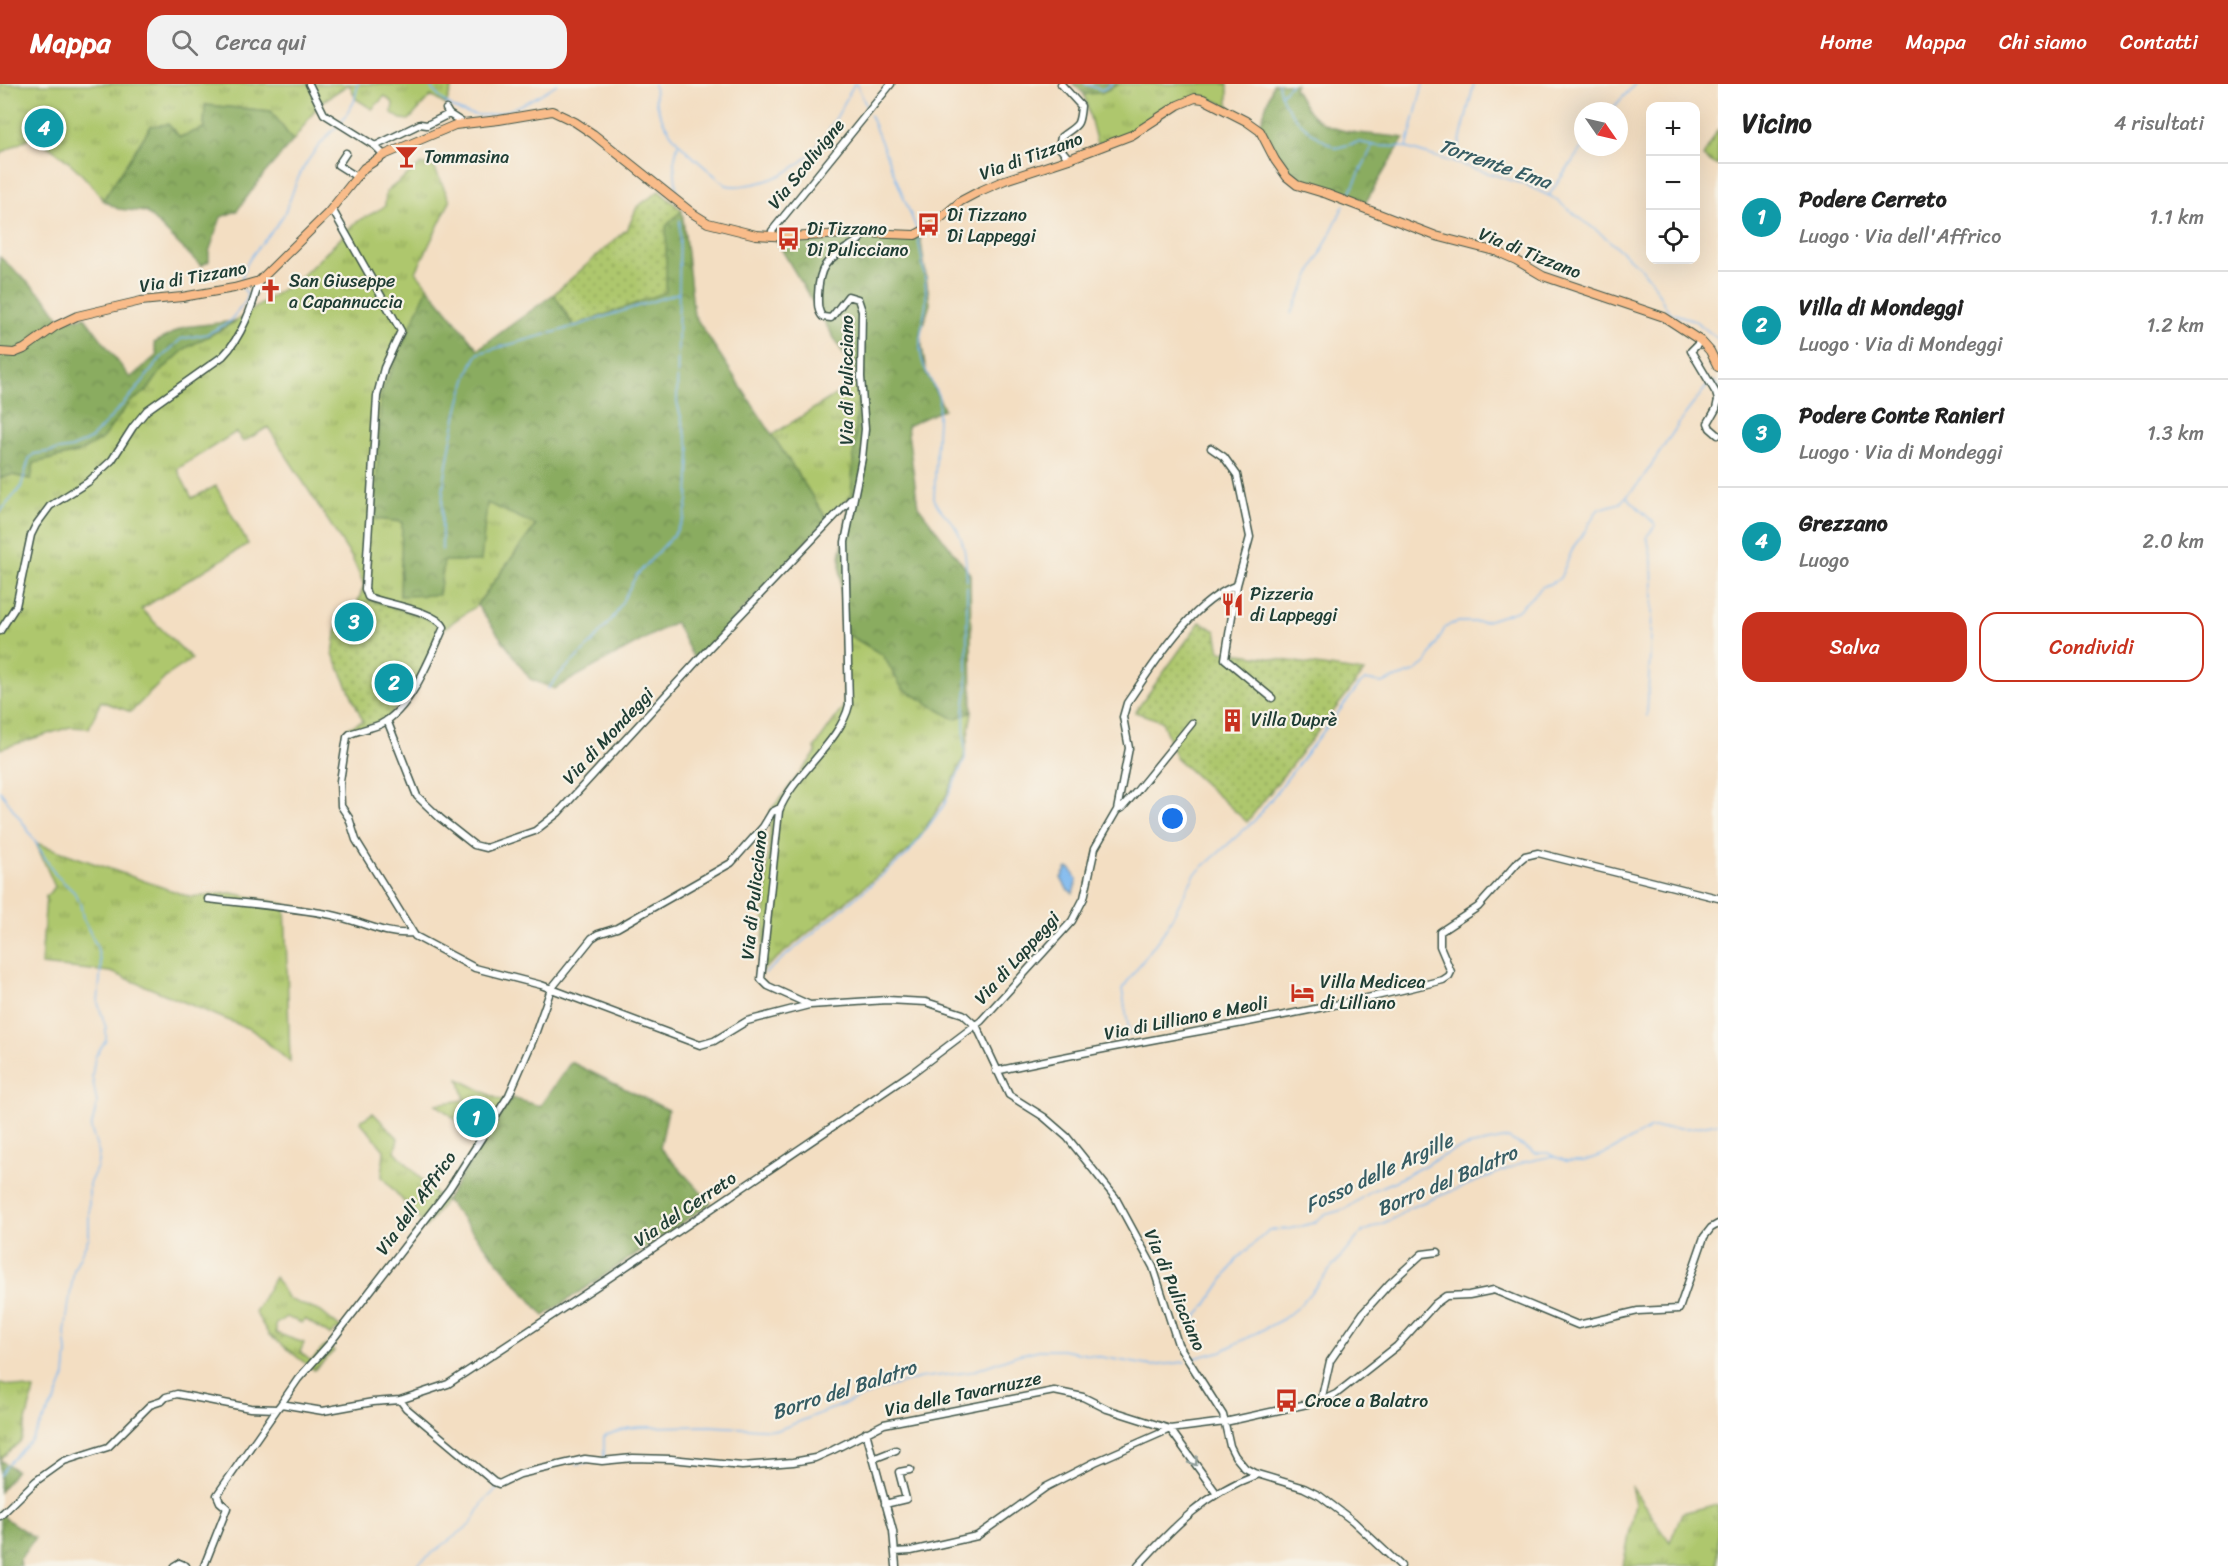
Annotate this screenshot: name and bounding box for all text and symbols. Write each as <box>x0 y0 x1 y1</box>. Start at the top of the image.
search box <box>147 15 567 69</box>
text: Mappa <box>30 18 111 67</box>
text: Cerca qui <box>216 23 306 62</box>
text: Home <box>1820 23 1872 61</box>
text: Mappa <box>1905 23 1966 61</box>
text: Chi siamo <box>1999 23 2087 61</box>
text: Contatti <box>2120 23 2198 61</box>
icon: search <box>168 26 201 59</box>
text: Vicino <box>1742 100 1812 146</box>
north arrow <box>1574 102 1628 156</box>
map controls <box>1646 102 1700 264</box>
button: + <box>1646 102 1700 156</box>
pin: 4 <box>24 106 63 150</box>
text: 4 risultati <box>2114 106 2204 141</box>
street label: Via Scolivigne <box>759 111 853 217</box>
street label: Via di Tizzano <box>975 122 1087 190</box>
water label: Torrente Ema <box>1434 128 1558 200</box>
place label: Tommasina <box>424 141 509 173</box>
bar icon: Tommasina <box>393 144 419 170</box>
button: − <box>1646 156 1700 210</box>
text: Podere Cerreto <box>1799 180 1947 219</box>
place label: Di Tizzano Di Lappeggi <box>947 199 1037 252</box>
text: 1 <box>1757 200 1766 235</box>
text: 1.1 km <box>2150 200 2204 235</box>
button: locate <box>1646 210 1700 264</box>
bus stop icon: Di Tizzano Di Lappeggi <box>916 212 942 238</box>
place label: Di Tizzano Di Pulicciano <box>807 213 908 266</box>
street label: Via di Tizzano <box>1474 218 1586 288</box>
text: Luogo · Via dell'Affrico <box>1799 219 2001 254</box>
bus stop icon: Di Tizzano Di Pulicciano <box>776 226 802 252</box>
street label: Via di Tizzano <box>137 252 249 302</box>
place label: San Giuseppe a Capannuccia <box>289 265 403 318</box>
church icon: San Giuseppe a Capannuccia <box>258 278 284 304</box>
text: Villa di Mondeggi <box>1799 288 1963 327</box>
text: 2 <box>1756 308 1767 343</box>
text: 1.2 km <box>2147 308 2204 343</box>
street label: Via di Pulicciano <box>831 315 863 445</box>
text: Luogo · Via di Mondeggi <box>1799 327 2003 362</box>
text: Podere Conte Ranieri <box>1799 396 2004 435</box>
text: 3 <box>1756 416 1767 451</box>
text: 1.3 km <box>2147 416 2204 451</box>
text: Luogo · Via di Mondeggi <box>1799 435 2003 470</box>
text: Grezzano <box>1799 504 1888 543</box>
text: 4 <box>1755 524 1768 559</box>
text: 2.0 km <box>2143 524 2204 559</box>
text: Luogo <box>1799 543 1849 578</box>
place label: Pizzeria di Lappeggi <box>1250 578 1338 631</box>
restaurant icon: Pizzeria di Lappeggi <box>1219 591 1245 617</box>
pin: 3 <box>334 600 374 644</box>
button: Salva <box>1742 612 1967 682</box>
button: Condividi <box>1979 612 2204 682</box>
pin: 2 <box>374 660 414 706</box>
street label: Via di Mondeggi <box>554 679 663 792</box>
place label: Villa Duprè <box>1251 704 1337 736</box>
building icon: Villa Duprè <box>1220 707 1246 733</box>
your location <box>1158 804 1187 833</box>
street label: Via di Pulicciano <box>731 829 777 961</box>
street label: Via di Lappeggi <box>966 903 1069 1012</box>
place label: Villa Medicea di Lilliano <box>1320 966 1425 1019</box>
hotel icon: Villa Medicea di Lilliano <box>1289 979 1315 1005</box>
street label: Via di Lilliano e Meoli <box>1101 986 1272 1050</box>
pin: 1 <box>456 1096 496 1140</box>
water label: Fosso delle Argille <box>1299 1122 1461 1223</box>
water label: Borro del Balatro <box>1371 1135 1524 1226</box>
street label: Via dell'Affrico <box>367 1144 465 1262</box>
street label: Via del Cerreto <box>627 1163 743 1255</box>
street label: Via di Pulicciano <box>1135 1224 1215 1356</box>
water label: Borro del Balatro <box>767 1350 922 1430</box>
street label: Via delle Tavarnuzze <box>882 1362 1044 1426</box>
place label: Croce a Balatro <box>1305 1385 1428 1417</box>
bus stop icon: Croce a Balatro <box>1274 1388 1300 1414</box>
one-way arrow <box>1187 1455 1198 1466</box>

